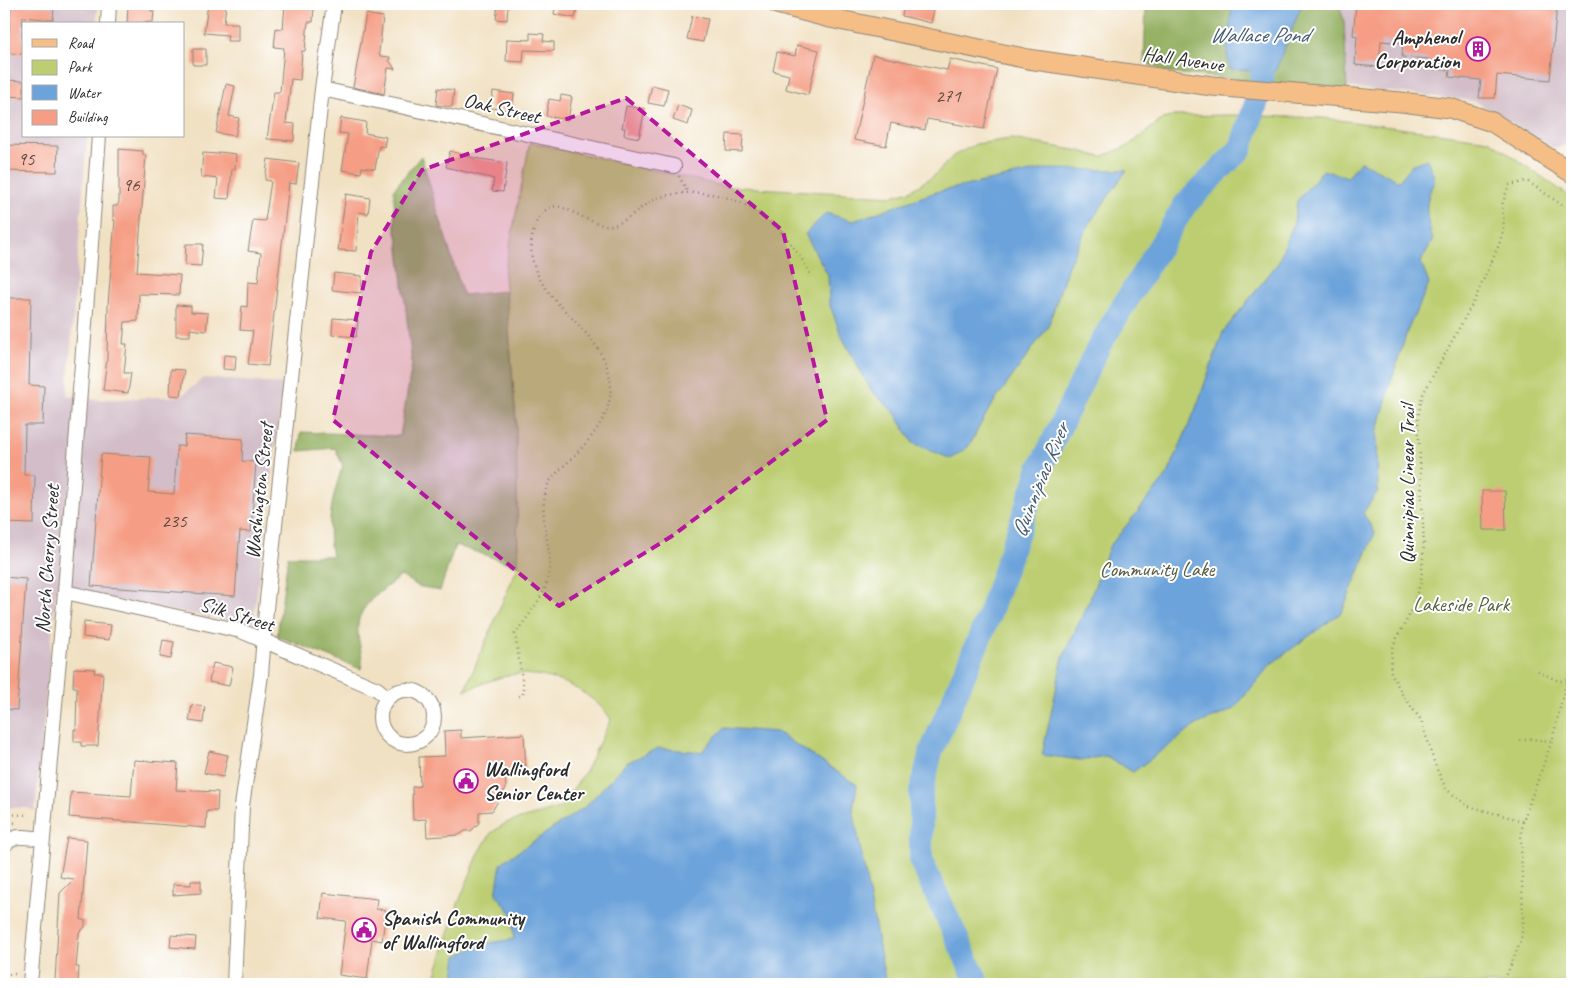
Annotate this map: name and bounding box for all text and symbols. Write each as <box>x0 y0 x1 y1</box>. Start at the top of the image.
water label: Wallace Pond <box>1210 21 1315 49</box>
legend <box>22 22 185 138</box>
place label: Amphenol Corporation <box>1375 24 1464 74</box>
text: Road <box>68 34 95 53</box>
building icon: Amphenol Corporation <box>1465 36 1491 62</box>
street label: Hall Avenue <box>1141 40 1227 78</box>
text: Park <box>68 58 93 77</box>
text: Water <box>68 84 102 103</box>
house number: 271 <box>935 84 962 108</box>
street label: Oak Street <box>461 87 545 130</box>
text: Building <box>68 108 108 127</box>
house number: 95 <box>17 147 36 171</box>
house number: 96 <box>122 173 141 197</box>
street label: Quinnipiac Linear Trail <box>1394 401 1420 564</box>
water label: Quinnipiac River <box>1004 416 1077 541</box>
street label: Washington Street <box>239 419 279 560</box>
street label: North Cherry Street <box>29 482 65 634</box>
house number: 235 <box>161 509 188 533</box>
park label: Community Lake <box>1100 556 1216 582</box>
street label: Silk Street <box>197 590 279 638</box>
park label: Lakeside Park <box>1413 591 1510 617</box>
place label: Wallingford Senior Center <box>484 756 586 806</box>
public building icon: Wallingford Senior Center <box>453 768 479 794</box>
place label: Spanish Community of Wallingford <box>382 905 527 955</box>
public building icon: Spanish Community of Wallingford <box>351 917 377 943</box>

